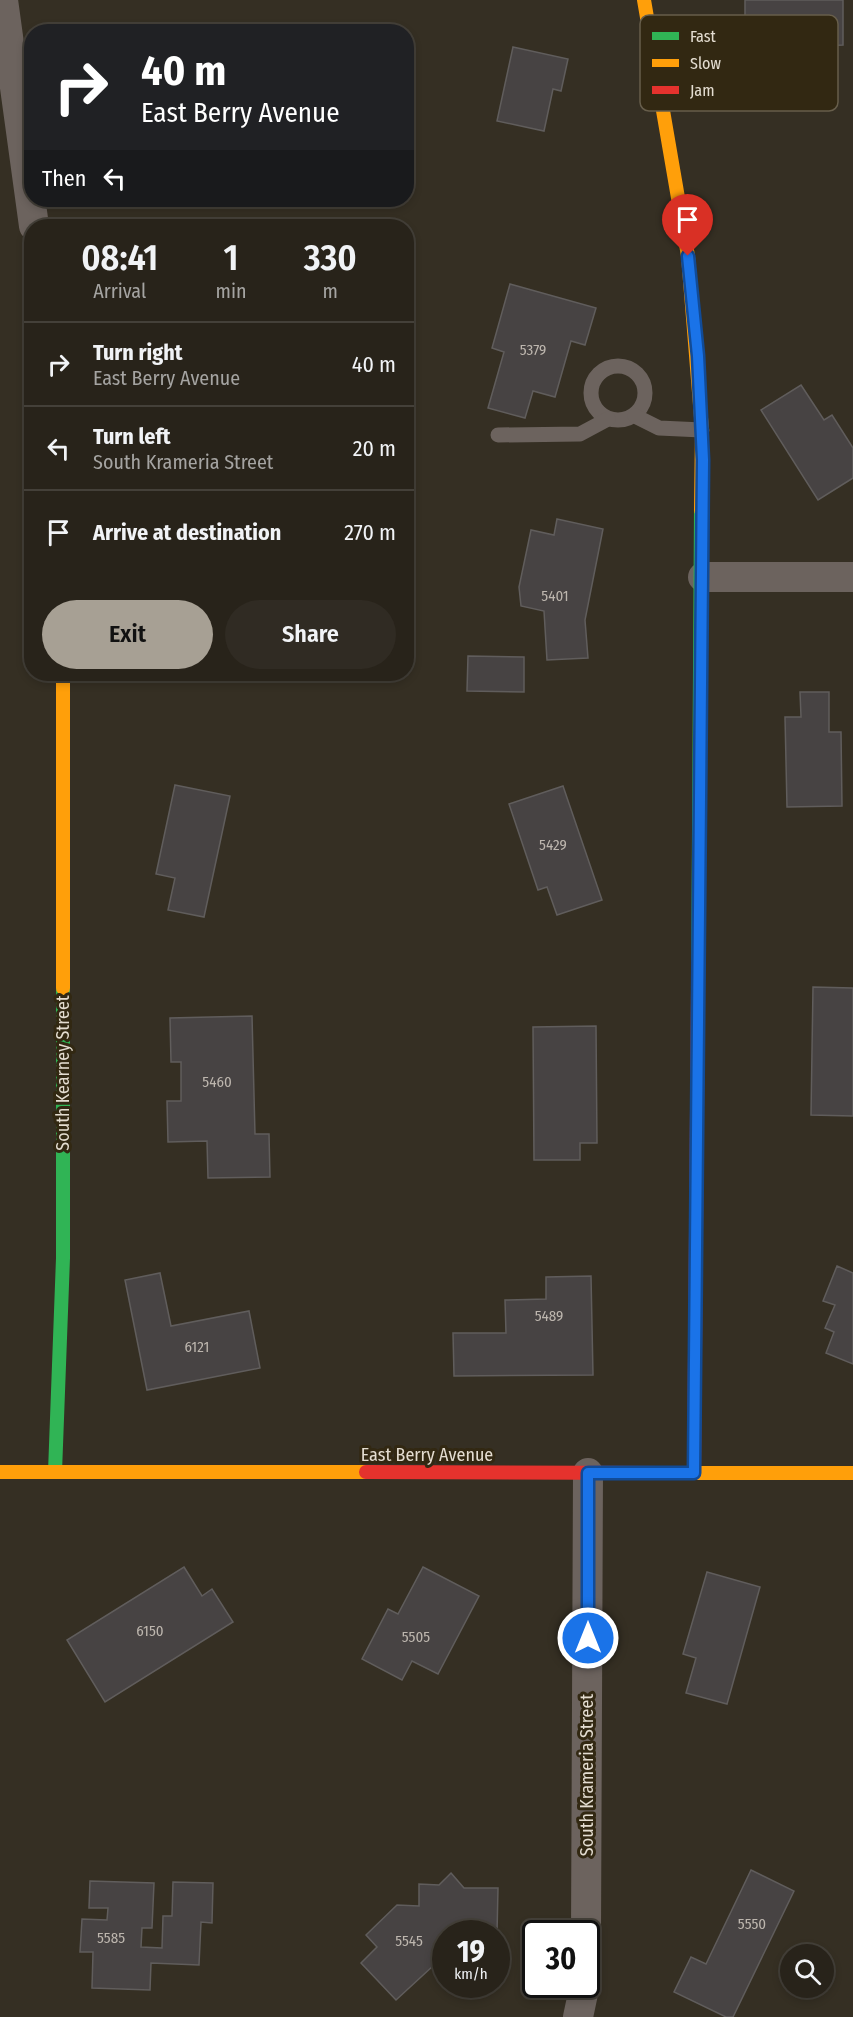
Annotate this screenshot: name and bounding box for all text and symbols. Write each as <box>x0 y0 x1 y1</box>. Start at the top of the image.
legend <box>640 15 838 111</box>
text: Fast <box>690 27 717 46</box>
text: 40 m <box>141 46 226 96</box>
icon: right <box>42 48 120 126</box>
text: Slow <box>690 54 721 73</box>
text: Jam <box>690 81 715 100</box>
text: East Berry Avenue <box>141 97 340 129</box>
icon: left <box>98 162 131 195</box>
text: Then <box>42 165 86 192</box>
pin <box>662 194 713 256</box>
icon: arrive <box>671 203 704 236</box>
text: 08:41 <box>81 236 158 280</box>
text: 1 <box>223 236 238 280</box>
text: 330 <box>304 236 357 280</box>
text: Arrival <box>93 279 146 303</box>
text: min <box>216 279 246 303</box>
text: m <box>323 279 338 303</box>
text: Turn right <box>93 339 182 366</box>
house number: 5379 <box>520 341 546 359</box>
icon: right <box>42 348 75 381</box>
text: 40 m <box>352 351 396 378</box>
text: East Berry Avenue <box>93 366 240 390</box>
text: Turn left <box>93 423 171 450</box>
icon: left <box>42 432 75 465</box>
text: 20 m <box>353 435 396 462</box>
text: South Krameria Street <box>93 450 273 474</box>
icon: arrive <box>42 516 75 549</box>
text: Arrive at destination <box>93 519 281 546</box>
text: 270 m <box>344 519 396 546</box>
house number: 5401 <box>541 587 569 605</box>
button: Exit <box>42 600 213 669</box>
button: Share <box>225 600 396 669</box>
house number: 5429 <box>539 836 567 854</box>
street label: South Kearney Street <box>52 995 74 1151</box>
house number: 5460 <box>202 1073 232 1091</box>
house number: 5489 <box>535 1307 563 1325</box>
house number: 6121 <box>185 1338 209 1356</box>
street label: East Berry Avenue <box>361 1444 493 1466</box>
position arrow <box>556 1606 620 1670</box>
house number: 6150 <box>136 1622 164 1640</box>
house number: 5505 <box>402 1628 430 1646</box>
street label: South Krameria Street <box>576 1694 598 1856</box>
house number: 5550 <box>738 1915 766 1933</box>
speed limit sign: 30 <box>522 1920 600 1998</box>
house number: 5585 <box>97 1929 125 1947</box>
house number: 5545 <box>395 1932 423 1950</box>
text: 19 <box>457 1934 485 1970</box>
map controls <box>780 1944 834 1998</box>
button: search <box>780 1944 834 1998</box>
text: km/h <box>454 1965 488 1983</box>

